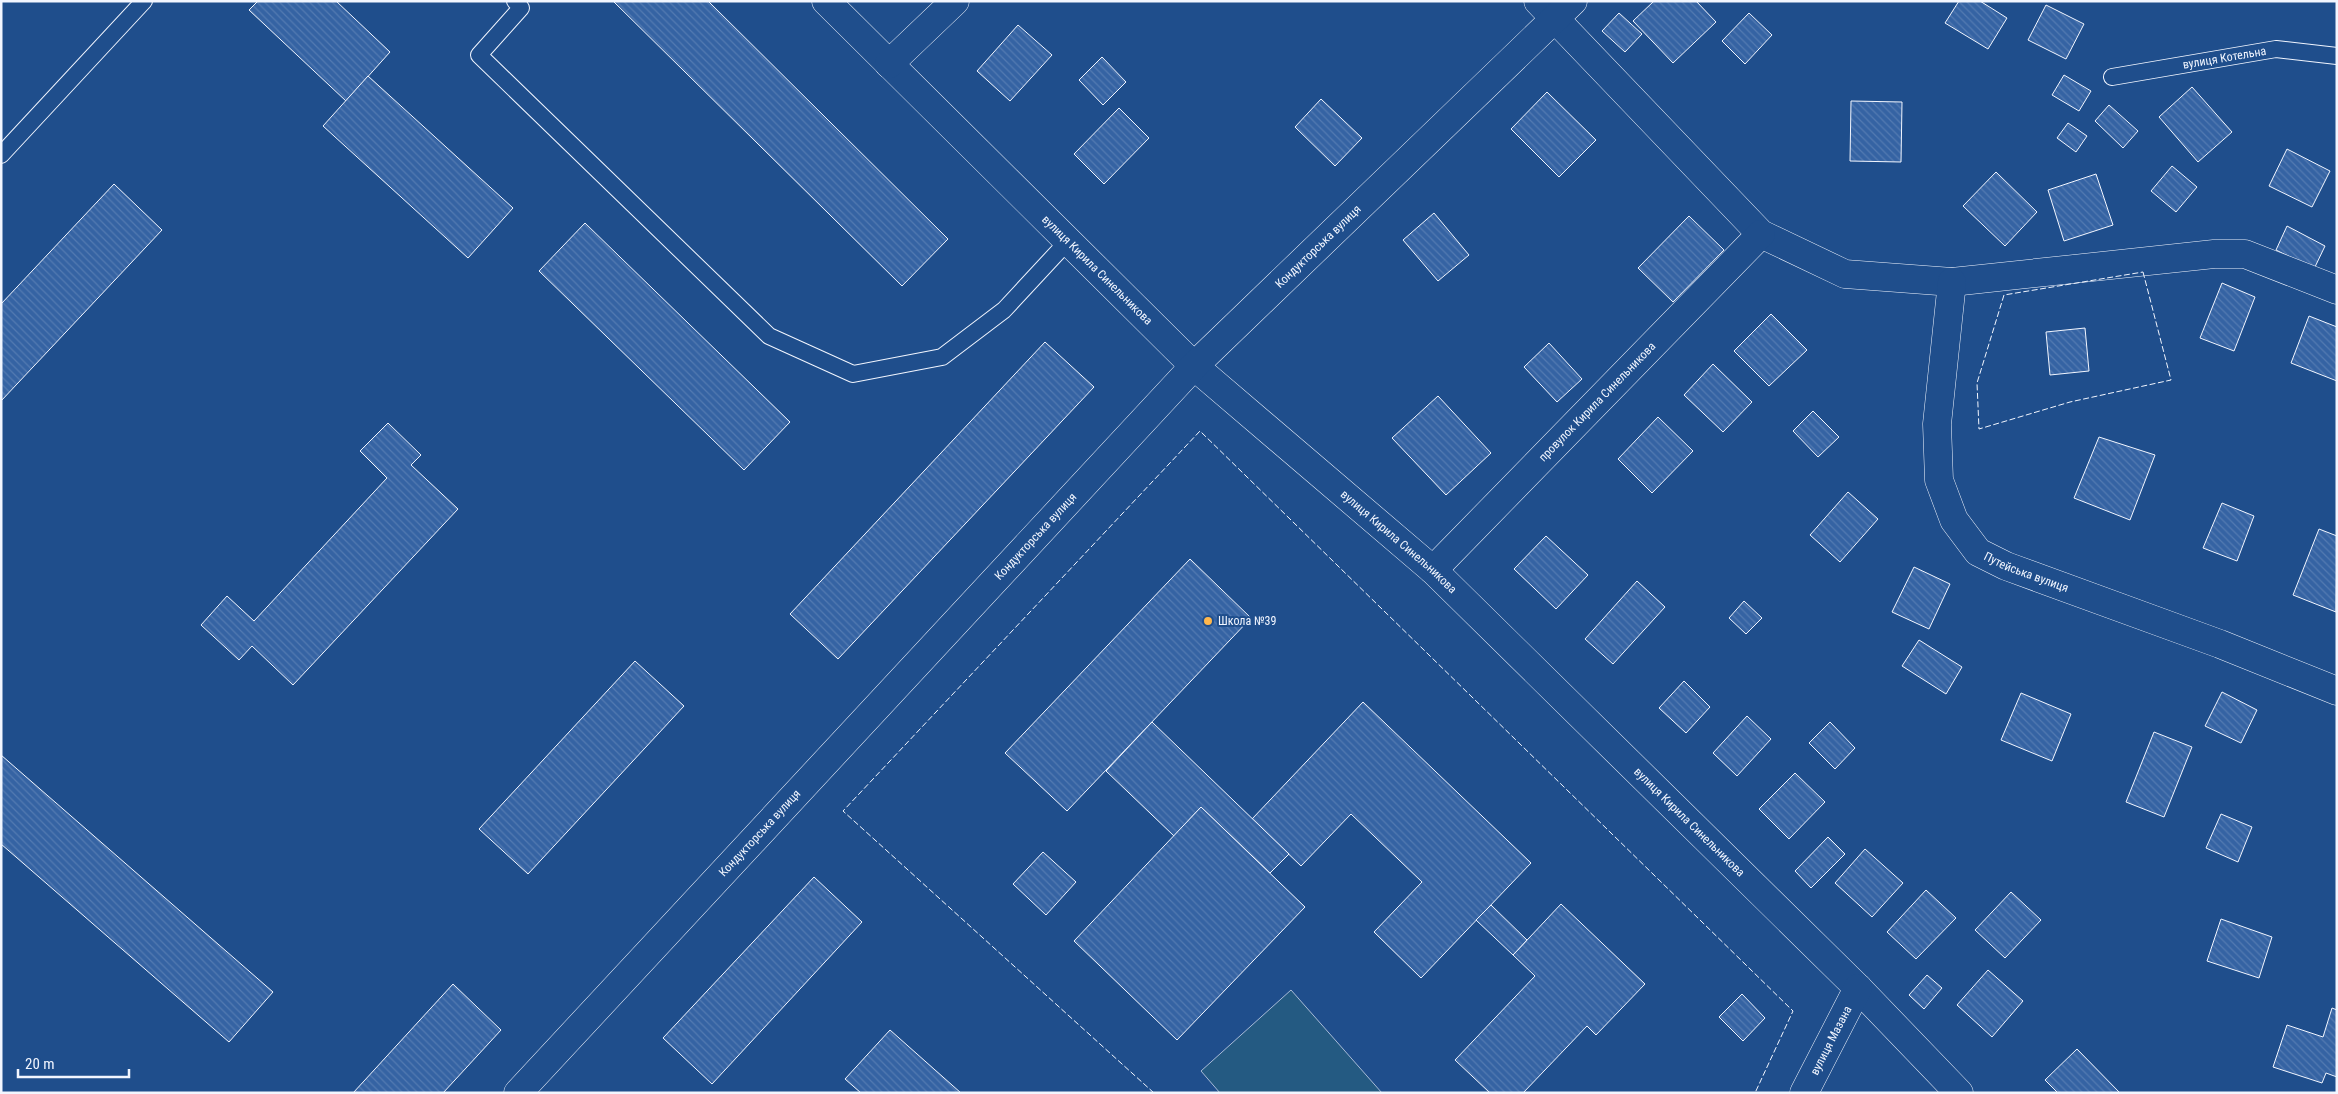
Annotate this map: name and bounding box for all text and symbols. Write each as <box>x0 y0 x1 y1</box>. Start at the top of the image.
street label: вулиця Котельна <box>2182 44 2267 72</box>
street label: Кондукторська вулиця <box>1272 202 1364 291</box>
street label: вулиця Кирила Синельникова <box>1039 212 1155 328</box>
street label: провулок Кирила Синельникова <box>1536 339 1659 464</box>
street label: вулиця Кирила Синельникова <box>1338 487 1460 596</box>
street label: Кондукторська вулиця <box>992 490 1079 583</box>
street label: Путейська вулиця <box>1982 549 2070 595</box>
place label: Школа №39 <box>1218 614 1277 628</box>
marker: Школа №39 <box>1202 615 1214 627</box>
street label: вулиця Кирила Синельникова <box>1631 765 1748 880</box>
street label: Кондукторська вулиця <box>716 787 804 879</box>
street label: вулиця Мазана <box>1807 1003 1855 1077</box>
scale bar <box>18 1046 129 1078</box>
text: 20 m <box>25 1055 55 1073</box>

